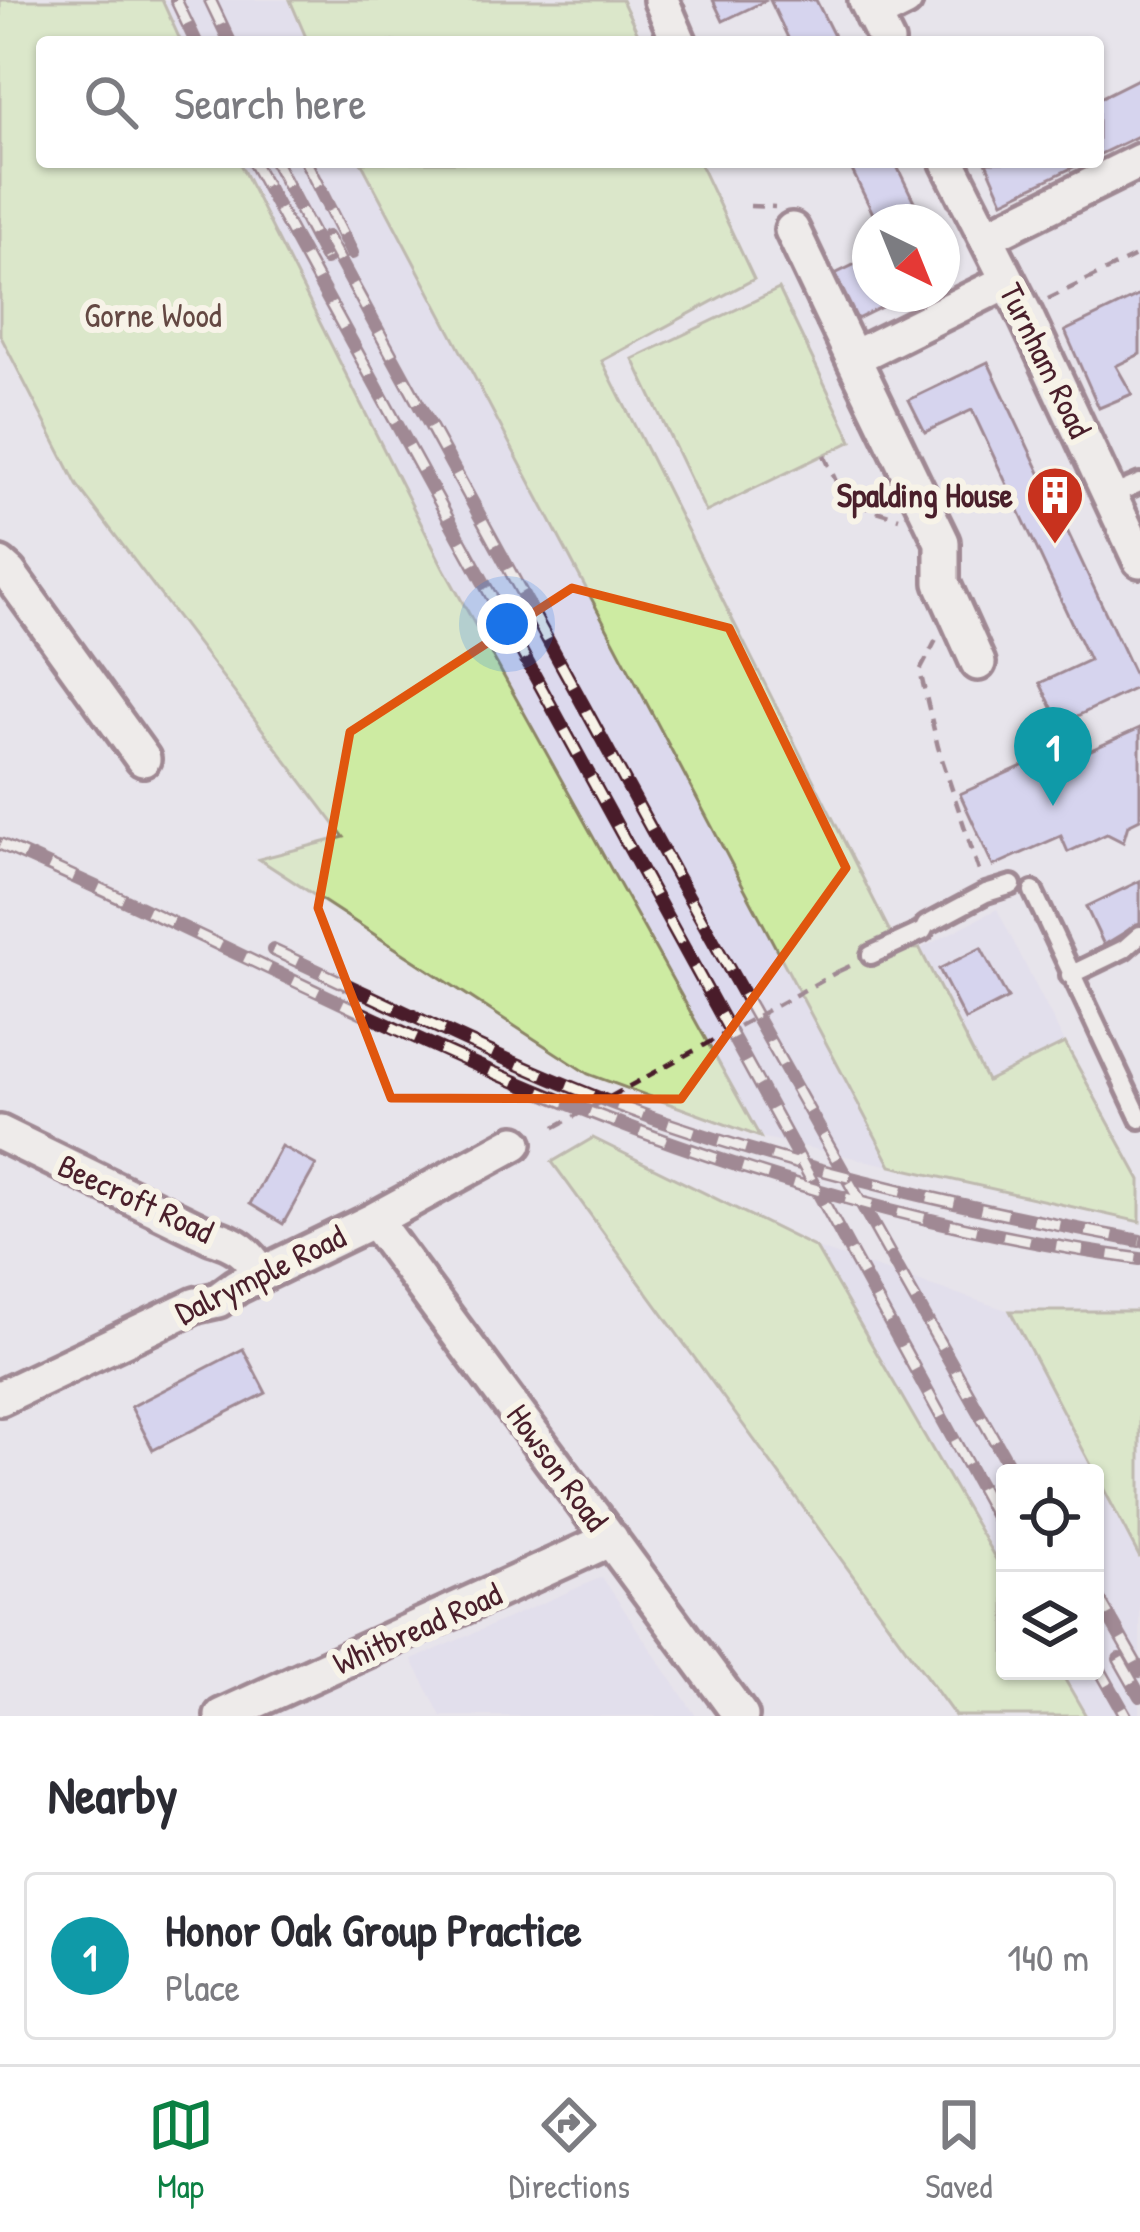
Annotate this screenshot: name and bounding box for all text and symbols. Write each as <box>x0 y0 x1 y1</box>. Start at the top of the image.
search box <box>36 36 1104 168</box>
icon: search <box>78 69 144 135</box>
text: Search here <box>174 72 366 133</box>
north arrow <box>852 204 960 312</box>
street label: Turnham Road <box>990 275 1102 445</box>
park label: Gorne Wood <box>84 293 222 337</box>
building icon: Spalding House <box>1024 464 1086 546</box>
place label: Spalding House <box>837 473 1014 519</box>
your location <box>477 594 537 654</box>
pin: 1 <box>1014 707 1092 806</box>
street label: Beecroft Road <box>51 1143 221 1253</box>
street label: Dalrymple Road <box>168 1214 353 1335</box>
street label: Howson Road <box>497 1395 619 1539</box>
map controls <box>996 1464 1104 1680</box>
button: locate <box>996 1464 1104 1572</box>
street label: Whitbread Road <box>326 1571 508 1685</box>
button: layers <box>996 1572 1104 1680</box>
text: Nearby <box>48 1760 178 1829</box>
text: Honor Oak Group Practice <box>165 1899 582 1960</box>
text: 1 <box>83 1930 97 1983</box>
text: 140 m <box>1007 1930 1089 1983</box>
text: Place <box>165 1960 240 2013</box>
tab: Map <box>148 2092 214 2208</box>
tab: Directions <box>509 2092 630 2208</box>
tab: Saved <box>925 2092 992 2208</box>

